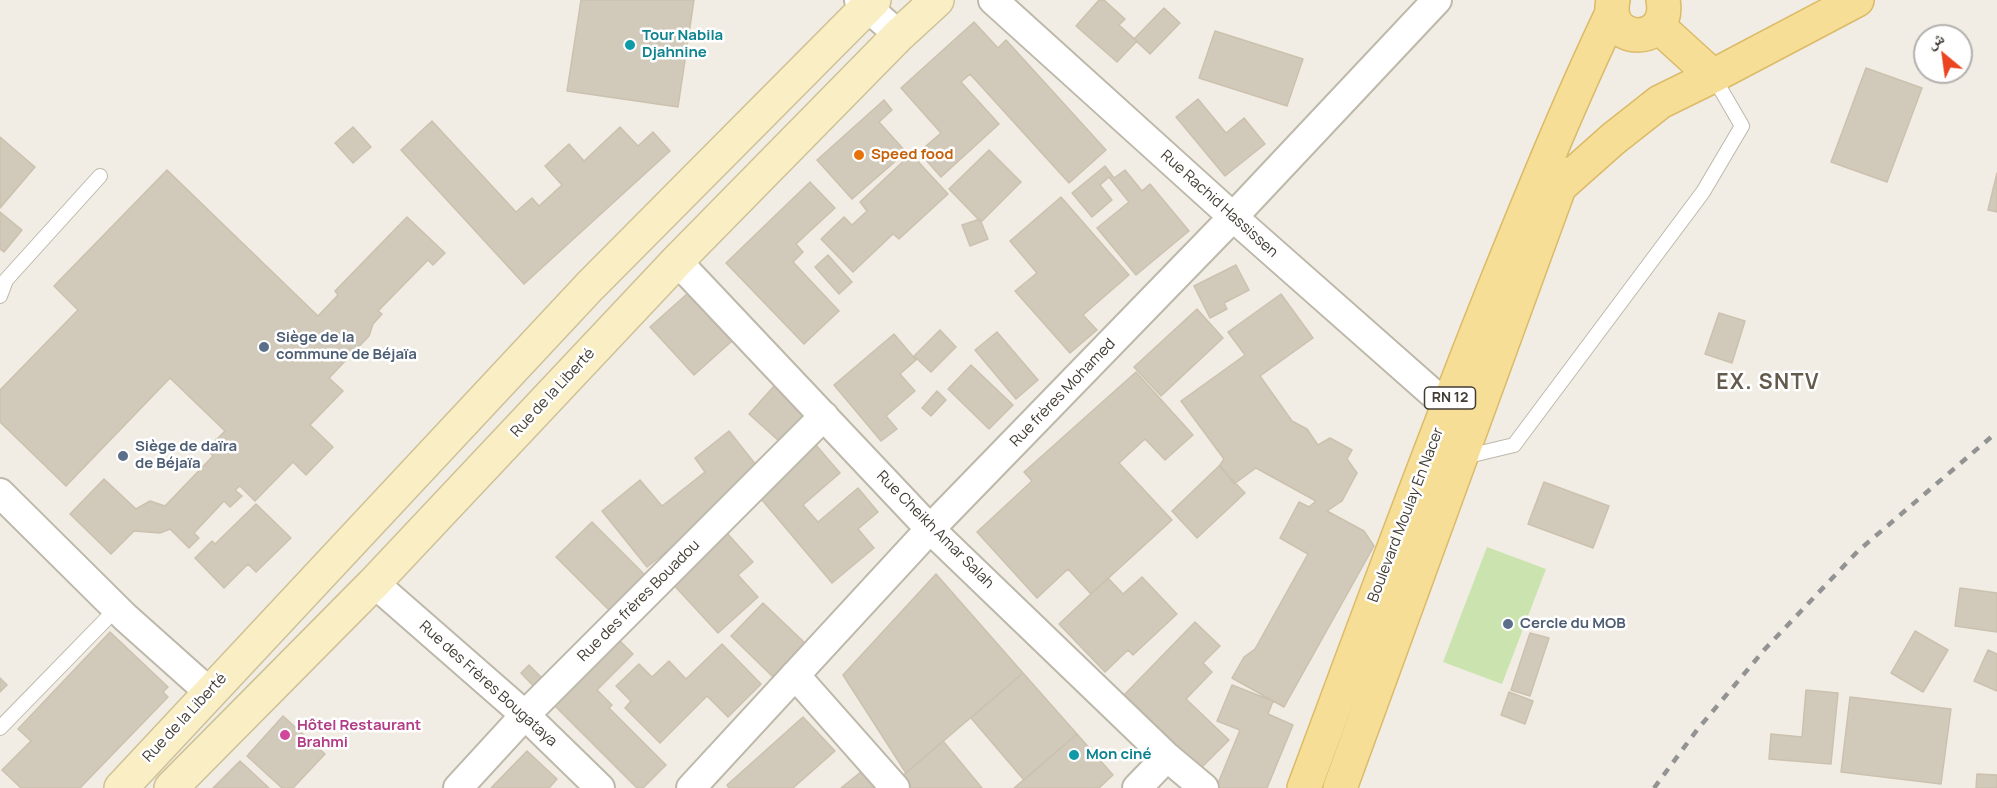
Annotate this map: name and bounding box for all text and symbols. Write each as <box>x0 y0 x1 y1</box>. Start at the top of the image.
north arrow <box>1913 24 1973 84</box>
text: ش <box>1922 26 1948 54</box>
place label: Tour Nabila Djahnine <box>642 27 723 62</box>
marker: Tour Nabila Djahnine <box>623 38 637 52</box>
place label: Speed food <box>871 146 954 164</box>
street label: Rue Rachid Hassissen <box>1157 147 1281 261</box>
marker: Speed food <box>852 148 866 162</box>
place label: Siège de la commune de Béjaïa <box>276 329 417 364</box>
street label: Rue frères Mohamed <box>1007 335 1119 451</box>
marker: Siège de la commune de Béjaïa <box>257 340 271 354</box>
street label: Rue de la Liberté <box>507 345 599 441</box>
district label: EX. SNTV <box>1716 370 1820 396</box>
road number: RN 12 <box>1424 387 1476 409</box>
street label: Boulevard Moulay En Nacer <box>1364 425 1448 605</box>
place label: Siège de daïra de Béjaïa <box>135 438 237 473</box>
marker: Siège de daïra de Béjaïa <box>116 449 130 463</box>
street label: Rue Cheikh Amar Salah <box>873 468 997 592</box>
street label: Rue des frères Bouadou <box>574 536 704 666</box>
place label: Cercle du MOB <box>1520 615 1626 633</box>
street label: Rue des Frères Bougataya <box>415 617 561 751</box>
marker: Cercle du MOB <box>1501 617 1515 631</box>
street label: Rue de la Liberté <box>139 670 231 766</box>
place label: Hôtel Restaurant Brahmi <box>297 717 421 752</box>
marker: Hôtel Restaurant Brahmi <box>278 728 292 742</box>
place label: Mon ciné <box>1086 746 1152 764</box>
marker: Mon ciné <box>1067 748 1081 762</box>

